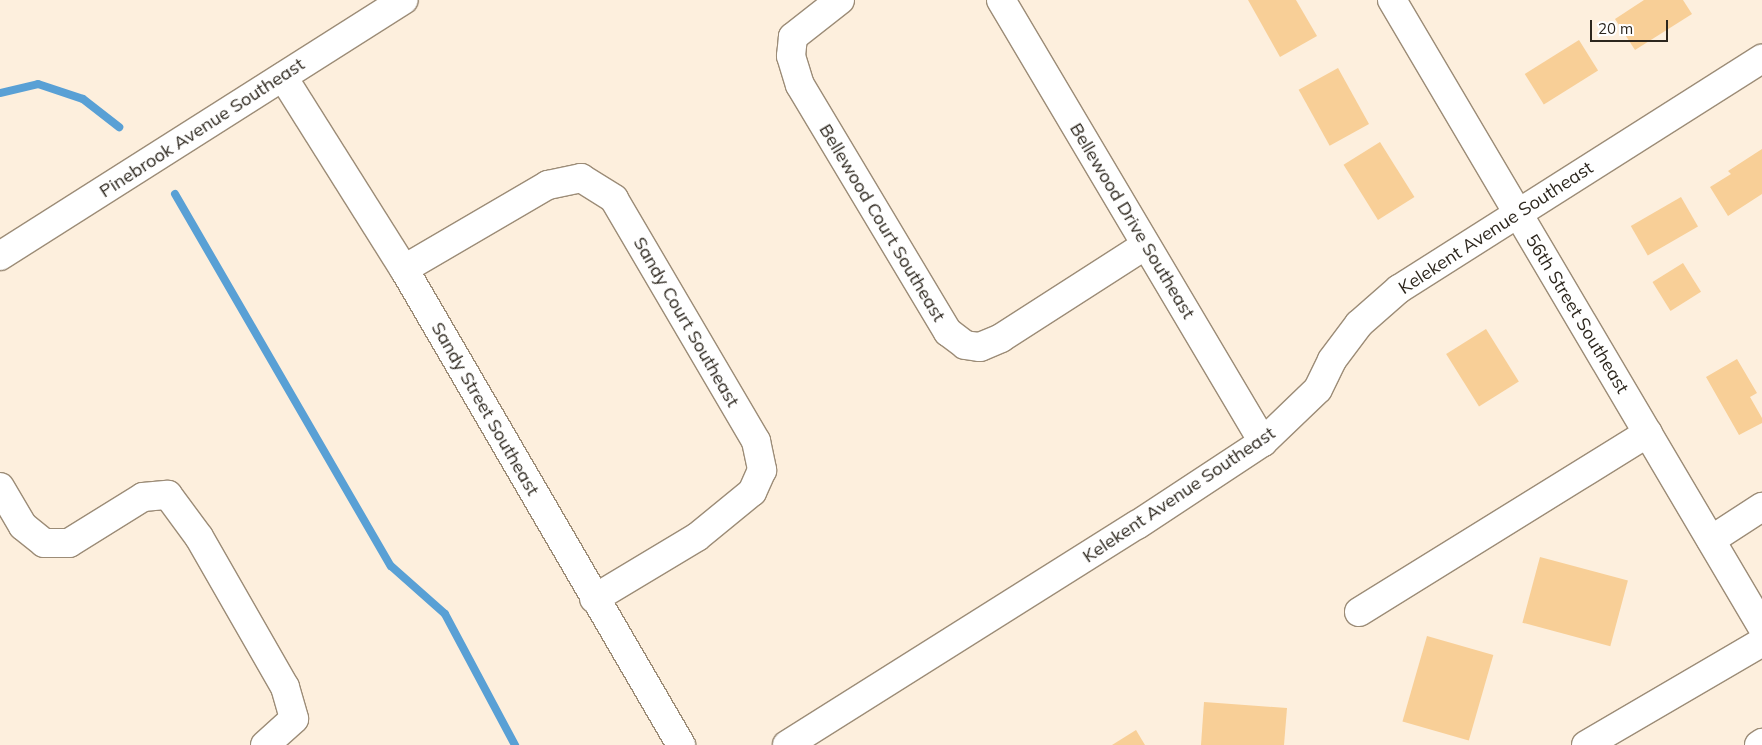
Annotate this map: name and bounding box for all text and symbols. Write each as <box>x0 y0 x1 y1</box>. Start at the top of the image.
scale bar <box>1592 10 1670 42</box>
text: 20 m <box>1598 19 1633 38</box>
street label: Pinebrook Avenue Southeast <box>96 54 308 202</box>
street label: Bellewood Drive Southeast <box>1065 119 1199 323</box>
street label: Bellewood Court Southeast <box>814 120 950 326</box>
street label: Kelekent Avenue Southeast <box>1395 157 1597 299</box>
street label: 56th Street Southeast <box>1521 230 1633 398</box>
street label: Sandy Court Southeast <box>629 233 743 411</box>
street label: Sandy Street Southeast <box>427 318 543 500</box>
street label: Kelekent Avenue Southeast <box>1079 422 1279 568</box>

